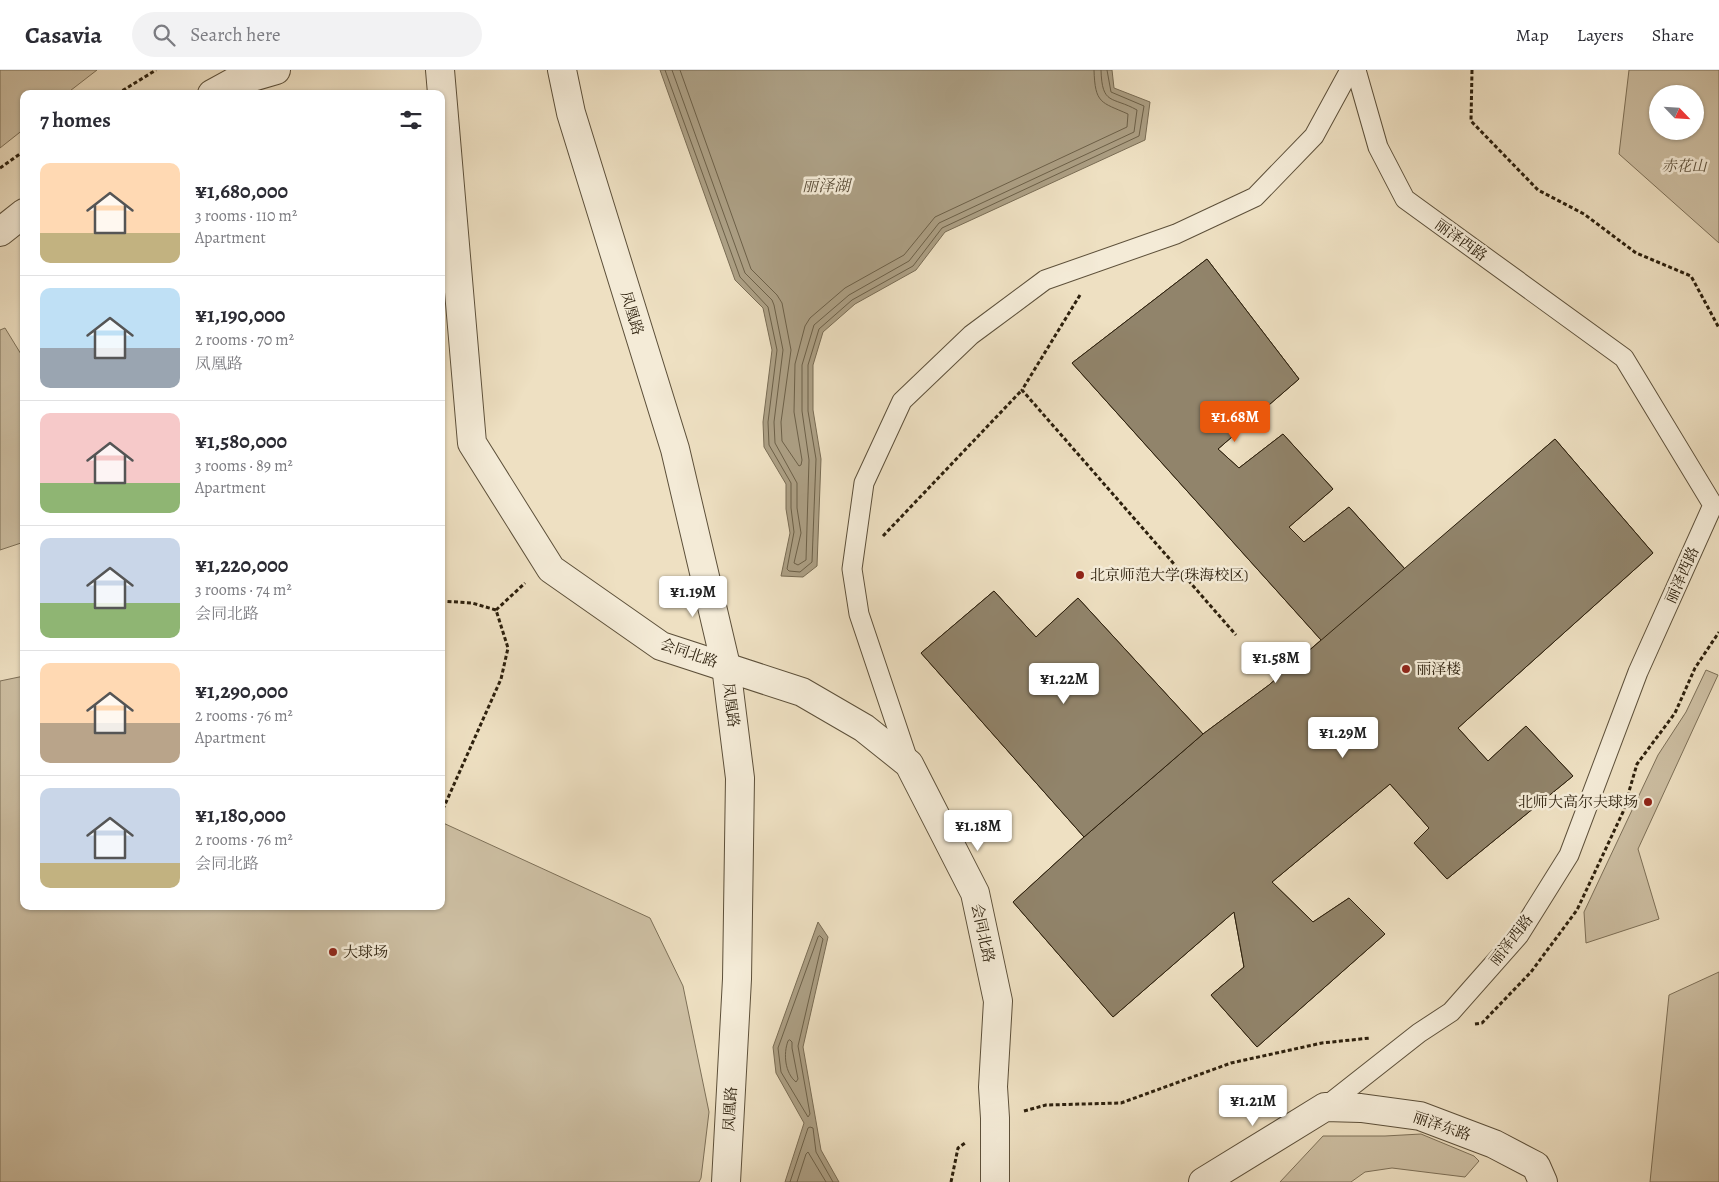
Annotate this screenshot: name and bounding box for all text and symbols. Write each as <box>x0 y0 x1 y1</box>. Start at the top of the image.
search box <box>132 12 482 57</box>
text: Casavia <box>25 19 102 51</box>
icon: search <box>150 21 178 49</box>
text: Search here <box>190 22 281 48</box>
text: Map <box>1516 23 1549 47</box>
text: Layers <box>1577 23 1624 47</box>
text: Share <box>1652 23 1694 47</box>
north arrow <box>1649 85 1704 140</box>
map controls <box>1649 85 1704 140</box>
text: 7 homes <box>40 106 111 134</box>
icon: filters <box>397 106 425 134</box>
park label: 赤花山 <box>1661 156 1708 176</box>
water label: 丽泽湖 <box>802 175 853 197</box>
text: ¥1,680,000 <box>195 177 288 205</box>
icon: home <box>80 183 140 243</box>
text: 3 rooms · 110 m² <box>195 205 297 227</box>
street label: 丽泽西路 <box>1431 214 1491 266</box>
text: Apartment <box>195 227 266 249</box>
street label: 凤凰路 <box>616 289 648 337</box>
text: ¥1,190,000 <box>195 301 285 329</box>
icon: home <box>80 308 140 368</box>
text: 2 rooms · 70 m² <box>195 329 294 351</box>
text: 凤凰路 <box>195 353 243 375</box>
pin: ¥1.68M <box>1194 400 1276 443</box>
text: ¥1.68M <box>1211 406 1259 428</box>
text: ¥1,580,000 <box>195 427 287 455</box>
icon: home <box>80 433 140 493</box>
text: 3 rooms · 89 m² <box>195 455 293 477</box>
text: Apartment <box>195 477 266 499</box>
street label: 丽泽西路 <box>1661 544 1703 606</box>
text: ¥1,220,000 <box>195 551 288 579</box>
icon: home <box>80 558 140 618</box>
place label: 北京师范大学(珠海校区) <box>1090 565 1248 585</box>
marker: 北京师范大学(珠海校区) <box>1074 569 1086 581</box>
pin: ¥1.19M <box>652 576 734 618</box>
text: 3 rooms · 74 m² <box>195 579 292 601</box>
text: ¥1.19M <box>670 581 716 603</box>
text: 会同北路 <box>195 603 259 625</box>
street label: 会同北路 <box>657 634 721 672</box>
pin: ¥1.58M <box>1235 642 1317 684</box>
text: ¥1.58M <box>1252 647 1300 669</box>
place label: 丽泽楼 <box>1416 659 1461 679</box>
pin: ¥1.22M <box>1023 662 1105 705</box>
marker: 丽泽楼 <box>1400 663 1412 675</box>
text: ¥1.22M <box>1040 668 1088 690</box>
text: ¥1,290,000 <box>195 677 288 705</box>
street label: 凤凰路 <box>718 681 744 729</box>
icon: home <box>80 683 140 743</box>
text: 2 rooms · 76 m² <box>195 705 293 727</box>
pin: ¥1.29M <box>1302 716 1384 759</box>
text: ¥1.29M <box>1319 722 1367 744</box>
text: Apartment <box>195 727 266 749</box>
place label: 北师大高尔夫球场 <box>1518 792 1638 812</box>
marker: 北师大高尔夫球场 <box>1642 796 1654 808</box>
text: ¥1,180,000 <box>195 801 286 829</box>
icon: home <box>80 808 140 868</box>
pin: ¥1.18M <box>937 810 1019 852</box>
text: ¥1.18M <box>955 815 1001 837</box>
text: 2 rooms · 76 m² <box>195 829 293 851</box>
text: 会同北路 <box>195 853 259 875</box>
street label: 会同北路 <box>967 902 999 964</box>
street label: 丽泽西路 <box>1485 910 1537 970</box>
place label: 大球场 <box>343 942 388 962</box>
marker: 大球场 <box>327 946 339 958</box>
pin: ¥1.21M <box>1212 1084 1294 1127</box>
street label: 凤凰路 <box>719 1086 741 1132</box>
text: ¥1.21M <box>1230 1090 1276 1112</box>
street label: 丽泽东路 <box>1410 1107 1474 1145</box>

